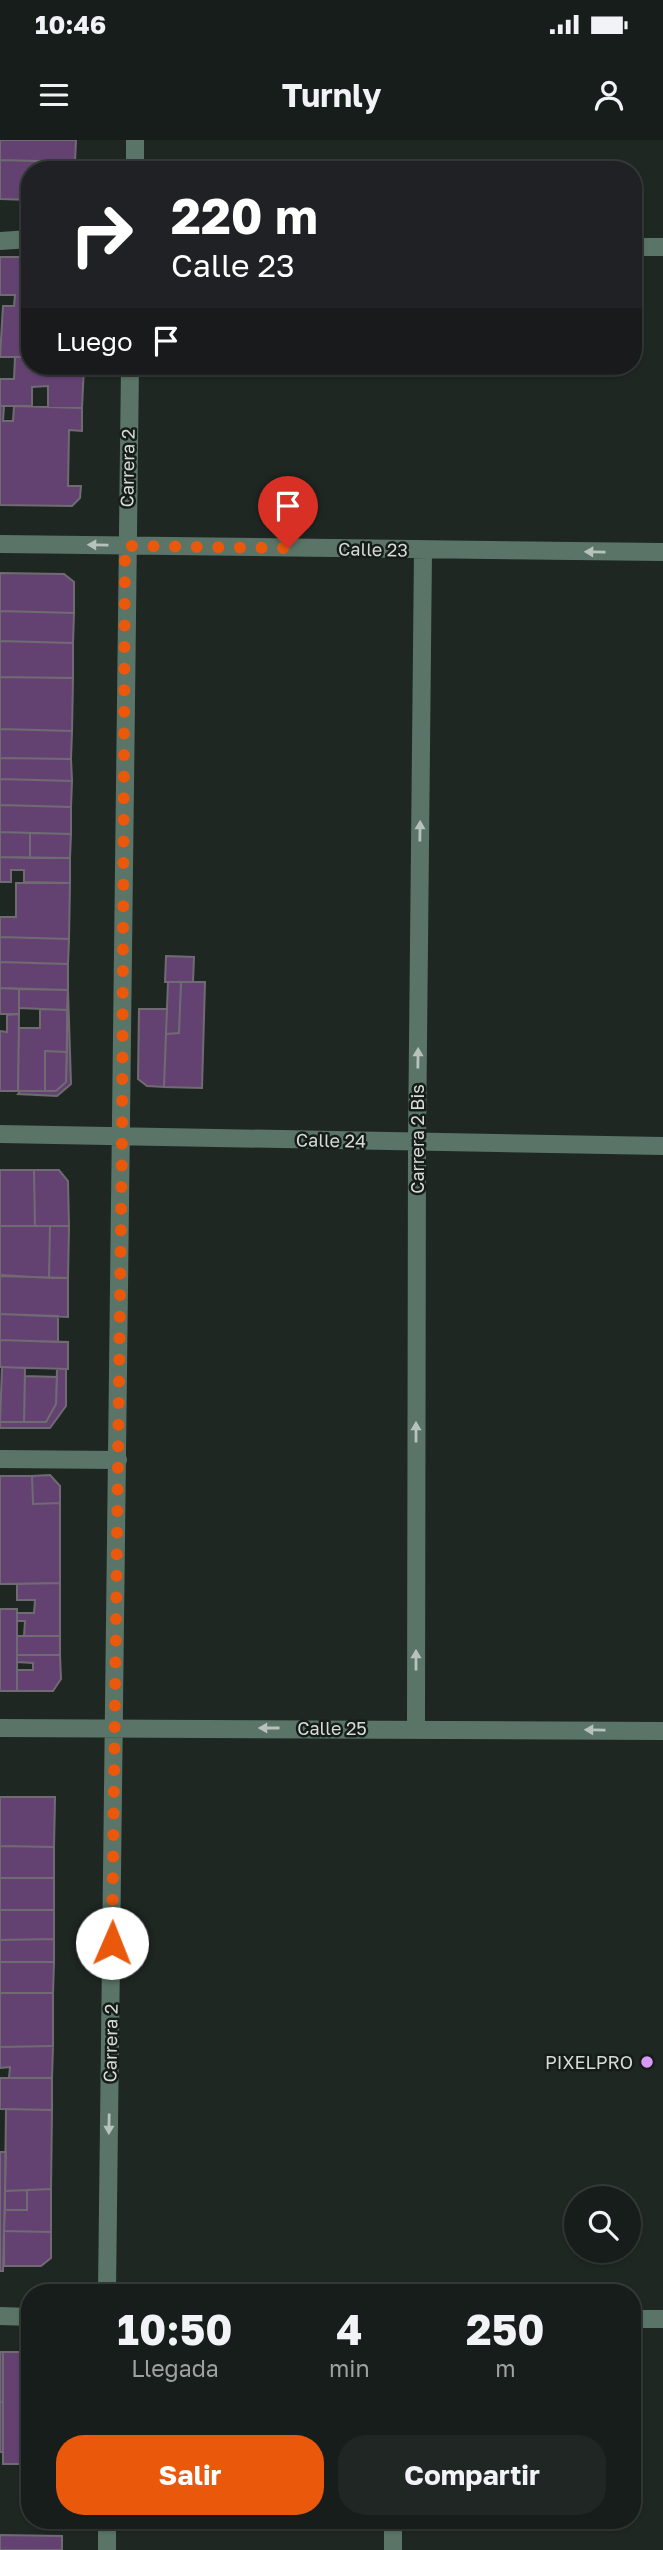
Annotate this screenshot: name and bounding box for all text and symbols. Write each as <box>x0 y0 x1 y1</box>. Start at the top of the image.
text: 10:46 <box>35 9 106 40</box>
icon: menu <box>35 76 73 114</box>
text: Turnly <box>282 76 381 114</box>
icon: person <box>590 76 628 114</box>
text: 220 m <box>171 186 318 245</box>
icon: right <box>56 189 147 280</box>
text: Calle 23 <box>171 246 295 284</box>
icon: arrive <box>147 322 185 360</box>
text: Luego <box>56 326 133 357</box>
street label: Carrera 2 <box>115 428 139 508</box>
pin <box>258 476 318 548</box>
icon: arrive <box>269 487 307 525</box>
street label: Calle 23 <box>338 537 408 561</box>
one-way arrow <box>87 539 109 551</box>
one-way arrow <box>584 546 606 558</box>
one-way arrow <box>414 819 426 841</box>
one-way arrow <box>412 1047 424 1069</box>
street label: Carrera 2 Bis <box>406 1084 428 1194</box>
street label: Calle 24 <box>296 1128 366 1152</box>
one-way arrow <box>410 1421 422 1443</box>
one-way arrow <box>410 1649 422 1671</box>
street label: Calle 25 <box>297 1717 367 1739</box>
one-way arrow <box>258 1722 280 1734</box>
one-way arrow <box>584 1724 606 1736</box>
position arrow <box>75 1906 149 1980</box>
street label: Carrera 2 <box>98 2003 122 2083</box>
place label: PIXELPRO <box>545 2051 633 2073</box>
marker: PIXELPRO <box>639 2054 655 2070</box>
one-way arrow <box>103 2114 115 2136</box>
map controls <box>564 2186 641 2263</box>
button: search <box>564 2186 641 2263</box>
text: 10:50 <box>117 2304 233 2354</box>
text: 4 <box>336 2304 362 2354</box>
text: 250 <box>466 2304 545 2354</box>
text: Llegada <box>131 2354 219 2382</box>
text: min <box>329 2354 370 2382</box>
text: m <box>495 2354 516 2382</box>
button: Salir <box>56 2435 324 2515</box>
button: Compartir <box>338 2435 606 2515</box>

